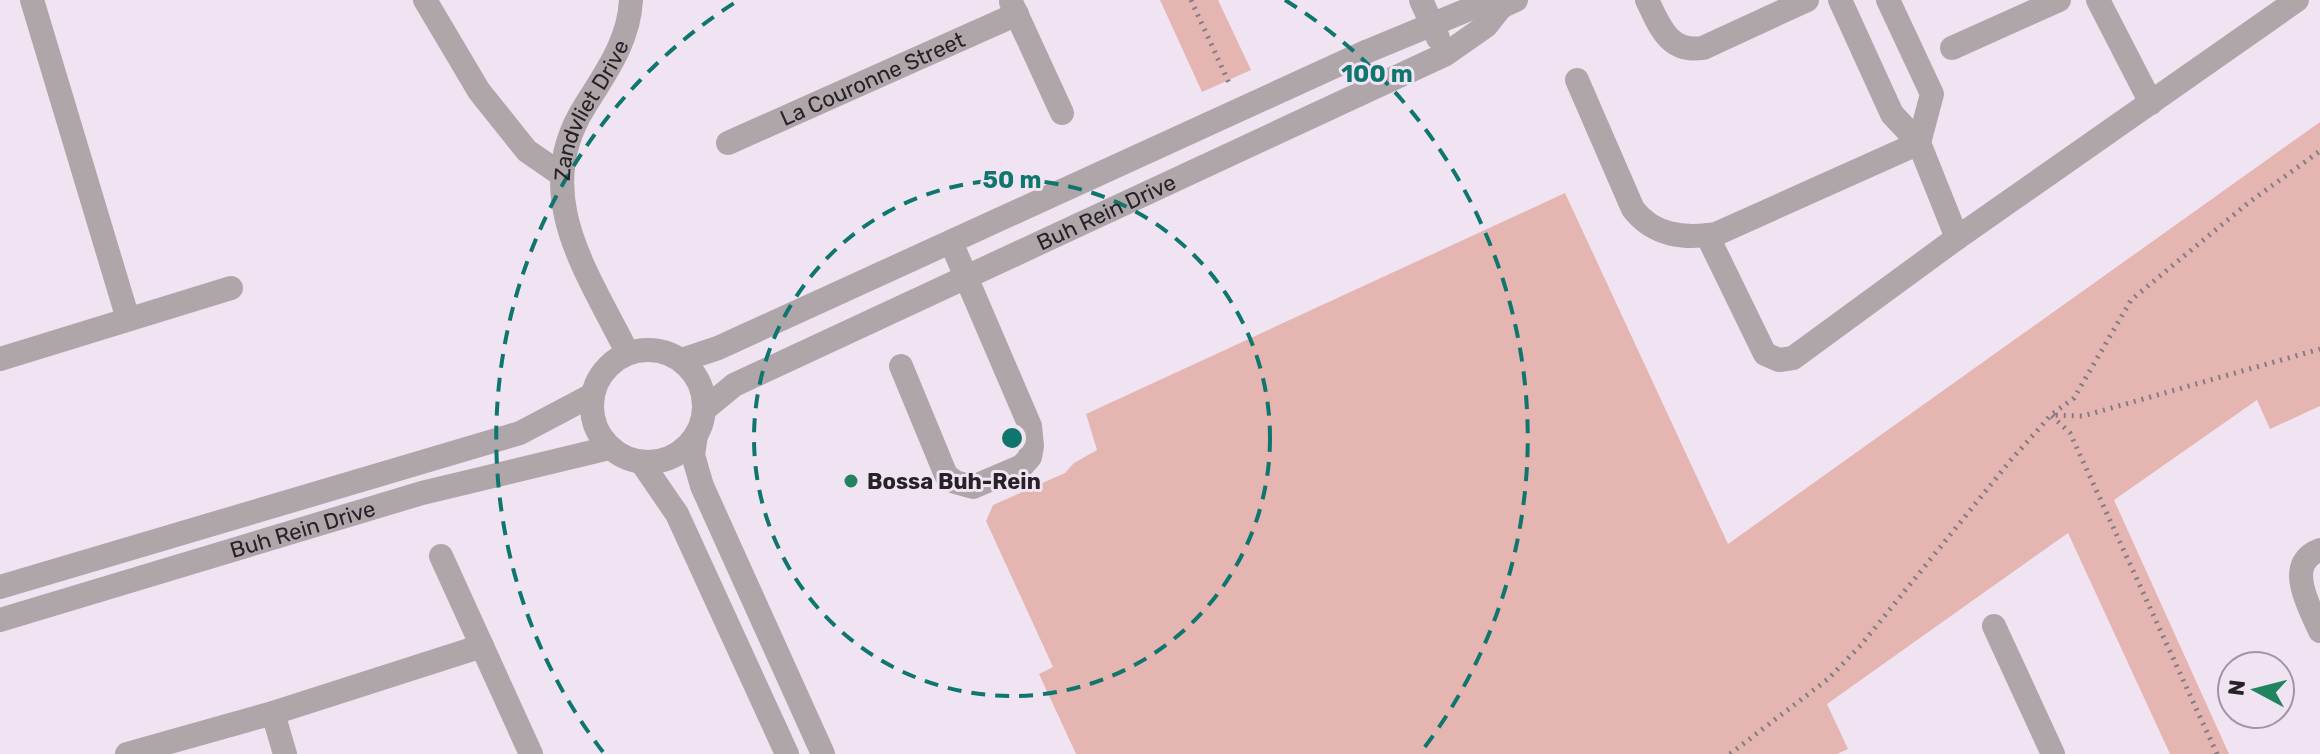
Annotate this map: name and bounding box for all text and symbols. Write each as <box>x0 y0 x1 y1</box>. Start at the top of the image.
street label: La Couronne Street <box>776 26 969 132</box>
street label: Zandvliet Drive <box>549 36 635 181</box>
text: 100 m <box>1341 60 1413 88</box>
text: 50 m <box>983 166 1041 194</box>
street label: Buh Rein Drive <box>1032 169 1180 256</box>
centre of rings <box>998 424 1026 452</box>
place label: Bossa Buh-Rein <box>867 468 1041 495</box>
marker: Bossa Buh-Rein <box>842 472 860 490</box>
street label: Buh Rein Drive <box>227 495 379 564</box>
north arrow <box>2216 650 2296 730</box>
text: N <box>2222 678 2251 697</box>

